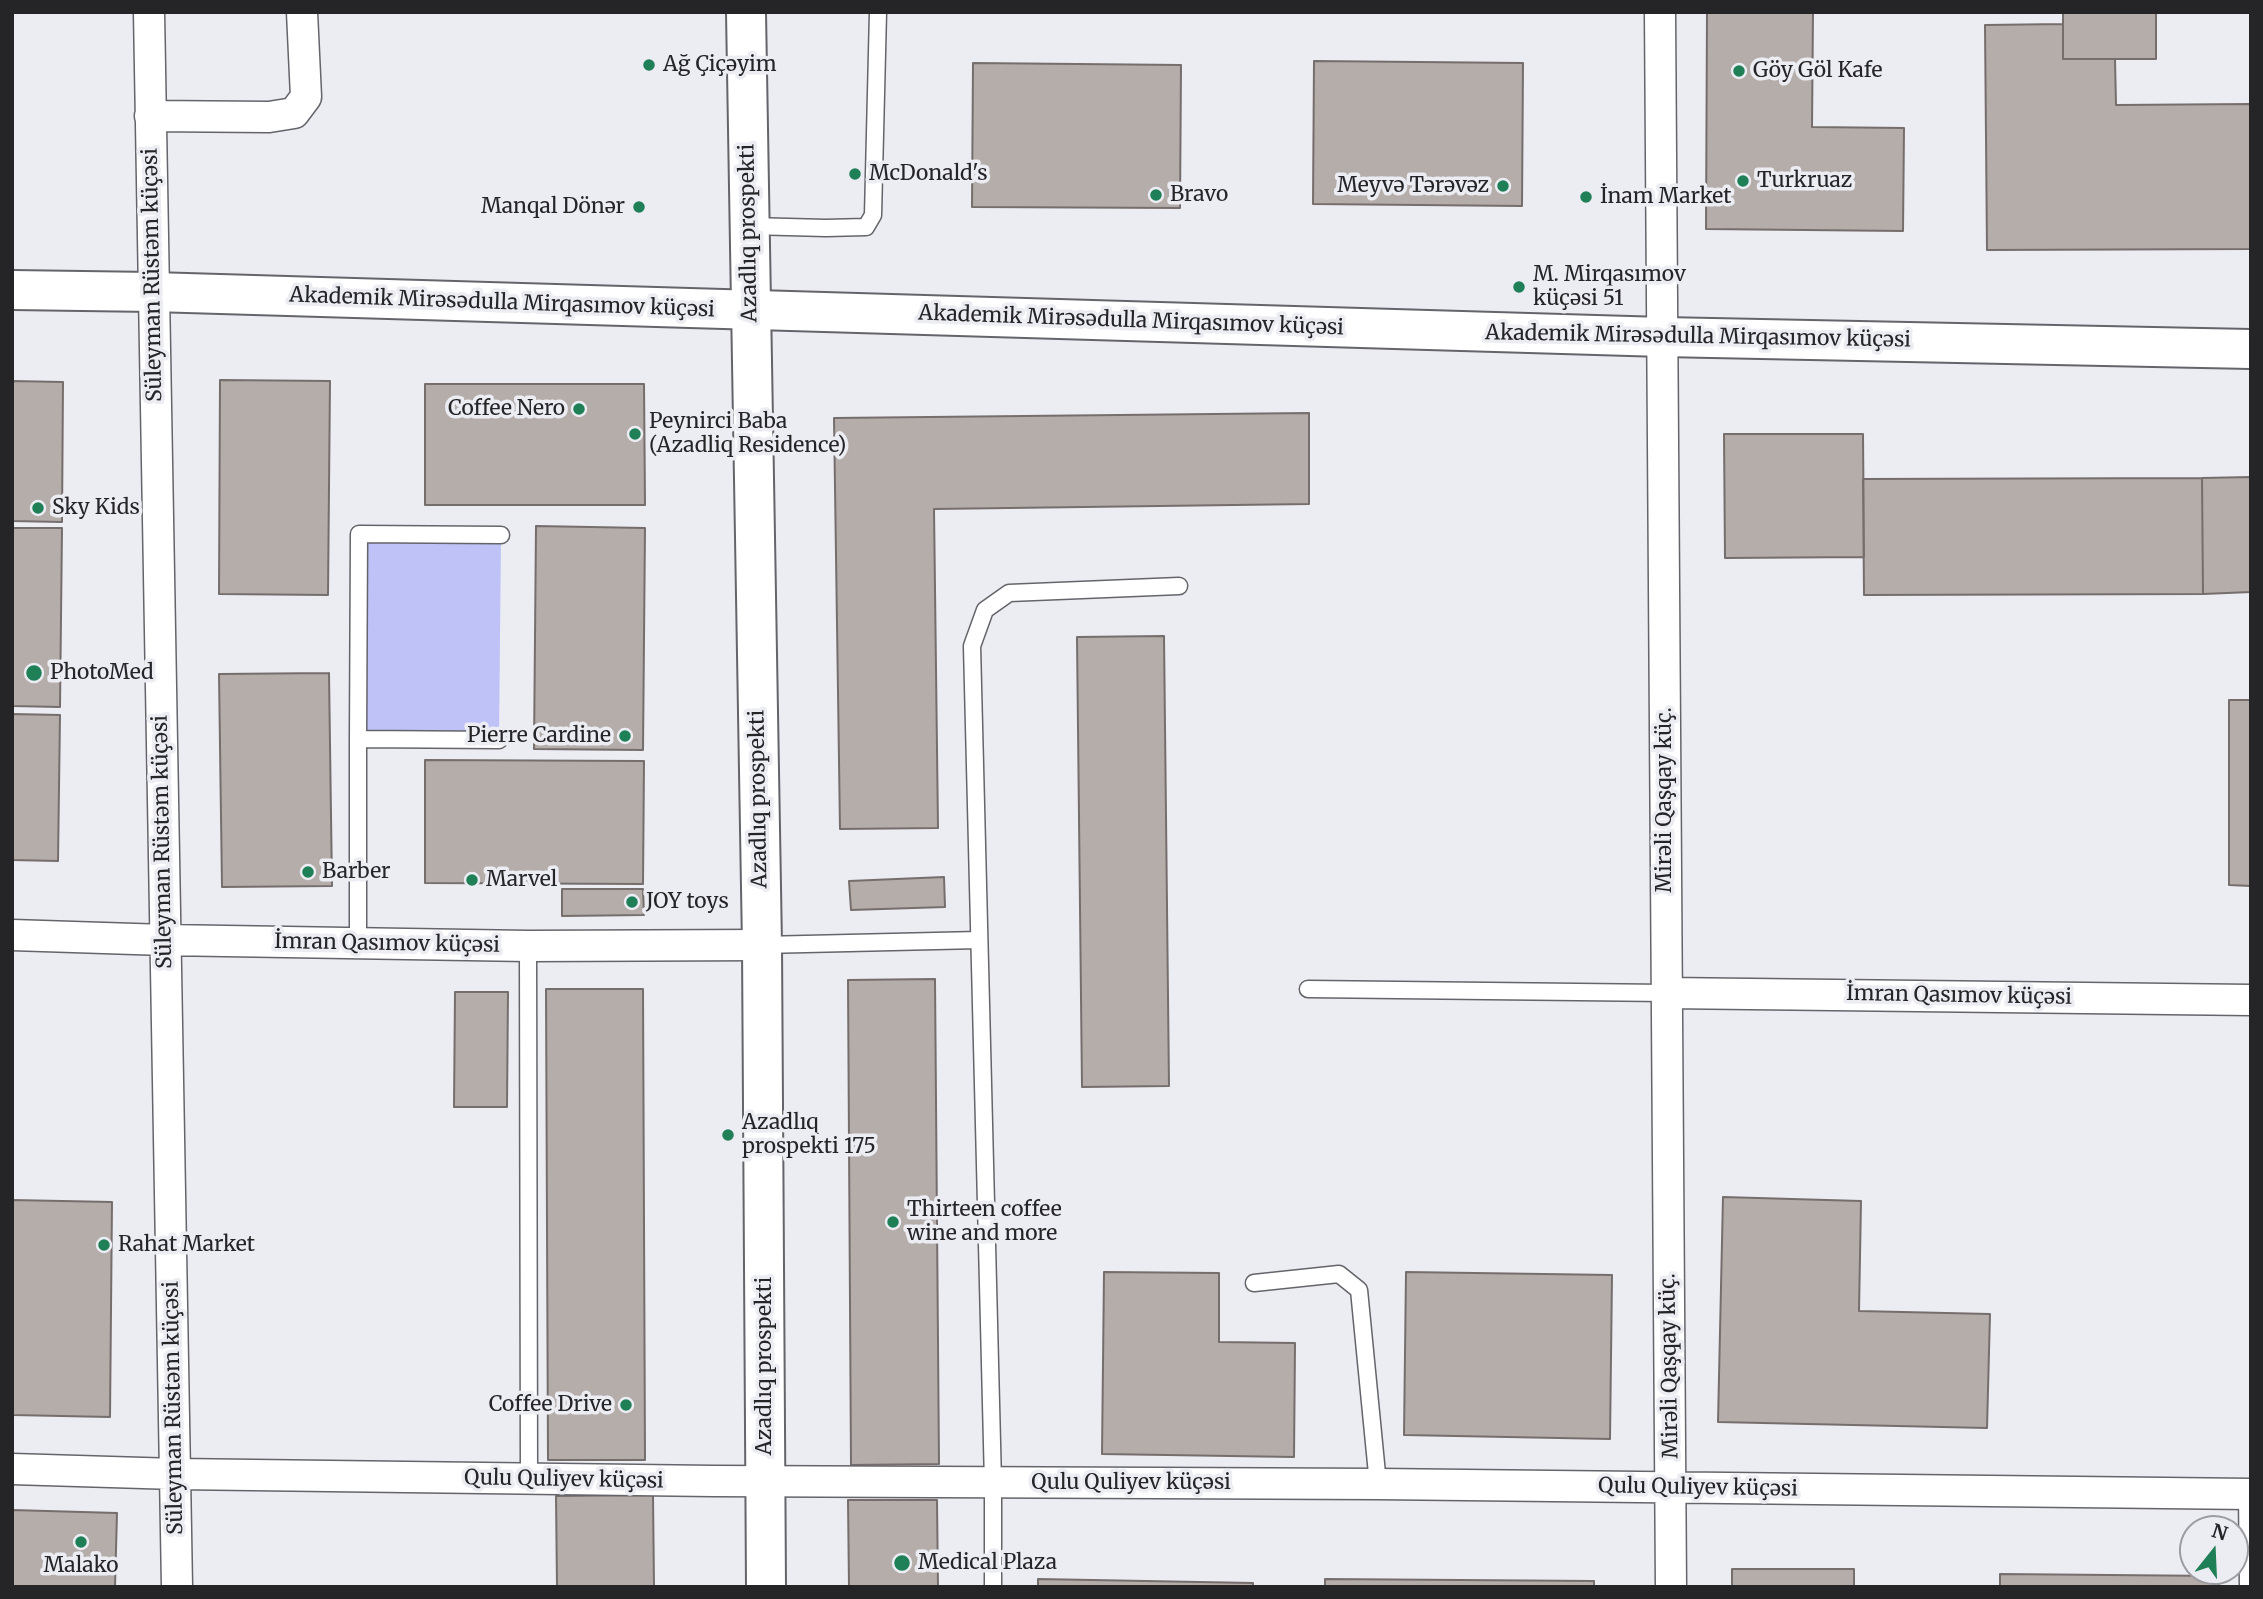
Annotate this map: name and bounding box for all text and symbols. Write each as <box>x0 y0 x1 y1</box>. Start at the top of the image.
place label: Ağ Çiçəyim <box>663 52 777 78</box>
marker: Ağ Çiçəyim <box>641 57 657 73</box>
place label: Göy Göl Kafe <box>1753 58 1882 84</box>
marker: Göy Göl Kafe <box>1731 63 1747 79</box>
street label: Azadlıq prospekti <box>735 143 763 323</box>
street label: Süleyman Rüstəm küçəsi <box>138 148 168 402</box>
place label: McDonald's <box>869 161 988 187</box>
marker: McDonald's <box>847 166 863 182</box>
place label: Turkruaz <box>1757 168 1852 194</box>
place label: Meyvə Tərəvəz <box>1337 173 1489 199</box>
marker: Turkruaz <box>1735 173 1751 189</box>
marker: Meyvə Tərəvəz <box>1495 178 1511 194</box>
place label: Bravo <box>1170 182 1228 208</box>
place label: İnam Market <box>1600 184 1731 210</box>
marker: Bravo <box>1148 187 1164 203</box>
marker: İnam Market <box>1578 189 1594 205</box>
place label: Manqal Dönər <box>481 194 625 220</box>
marker: Manqal Dönər <box>631 199 647 215</box>
place label: M. Mirqasımov küçəsi 51 <box>1533 262 1686 312</box>
marker: M. Mirqasımov küçəsi 51 <box>1511 279 1527 295</box>
street label: Akademik Mirəsədulla Mirqasımov küçəsi <box>289 283 715 323</box>
street label: Akademik Mirəsədulla Mirqasımov küçəsi <box>918 301 1344 341</box>
street label: Akademik Mirəsədulla Mirqasımov küçəsi <box>1485 321 1911 353</box>
place label: Coffee Nero <box>448 396 565 422</box>
marker: Coffee Nero <box>571 401 587 417</box>
place label: Peynirci Baba (Azadliq Residence) <box>649 409 846 459</box>
marker: Peynirci Baba (Azadliq Residence) <box>627 426 643 442</box>
place label: Sky Kids <box>52 495 140 521</box>
marker: Sky Kids <box>30 500 46 516</box>
place label: PhotoMed <box>50 660 154 686</box>
marker: PhotoMed <box>24 663 44 683</box>
street label: Mirəli Qaşqay küç. <box>1652 707 1678 893</box>
street label: Azadlıq prospekti <box>745 709 773 889</box>
street label: Süleyman Rüstəm küçəsi <box>148 715 178 969</box>
place label: Pierre Cardine <box>467 723 611 749</box>
marker: Pierre Cardine <box>617 728 633 744</box>
place label: Barber <box>322 859 391 885</box>
marker: Barber <box>300 864 316 880</box>
place label: Marvel <box>486 867 557 893</box>
marker: Marvel <box>464 872 480 888</box>
place label: JOY toys <box>646 889 729 915</box>
marker: JOY toys <box>624 894 640 910</box>
street label: İmran Qasımov küçəsi <box>274 929 500 959</box>
street label: İmran Qasımov küçəsi <box>1846 981 2072 1011</box>
place label: Azadlıq prospekti 175 <box>742 1110 876 1160</box>
marker: Azadlıq prospekti 175 <box>720 1127 736 1143</box>
place label: Thirteen coffee wine and more <box>907 1197 1062 1247</box>
marker: Thirteen coffee wine and more <box>885 1214 901 1230</box>
place label: Rahat Market <box>118 1232 255 1258</box>
marker: Rahat Market <box>96 1237 112 1253</box>
street label: Mirəli Qaşqay küç. <box>1656 1273 1684 1459</box>
street label: Azadlıq prospekti <box>752 1277 778 1455</box>
street label: Süleyman Rüstəm küçəsi <box>159 1281 189 1535</box>
place label: Coffee Drive <box>489 1392 612 1418</box>
marker: Coffee Drive <box>618 1397 634 1413</box>
street label: Qulu Quliyev küçəsi <box>464 1466 664 1494</box>
street label: Qulu Quliyev küçəsi <box>1031 1470 1231 1496</box>
street label: Qulu Quliyev küçəsi <box>1598 1474 1798 1502</box>
north arrow <box>2179 1515 2249 1585</box>
text: N <box>2209 1518 2231 1546</box>
marker: Malako <box>73 1534 89 1550</box>
place label: Medical Plaza <box>918 1550 1057 1576</box>
place label: Malako <box>44 1553 118 1579</box>
marker: Medical Plaza <box>892 1553 912 1573</box>

